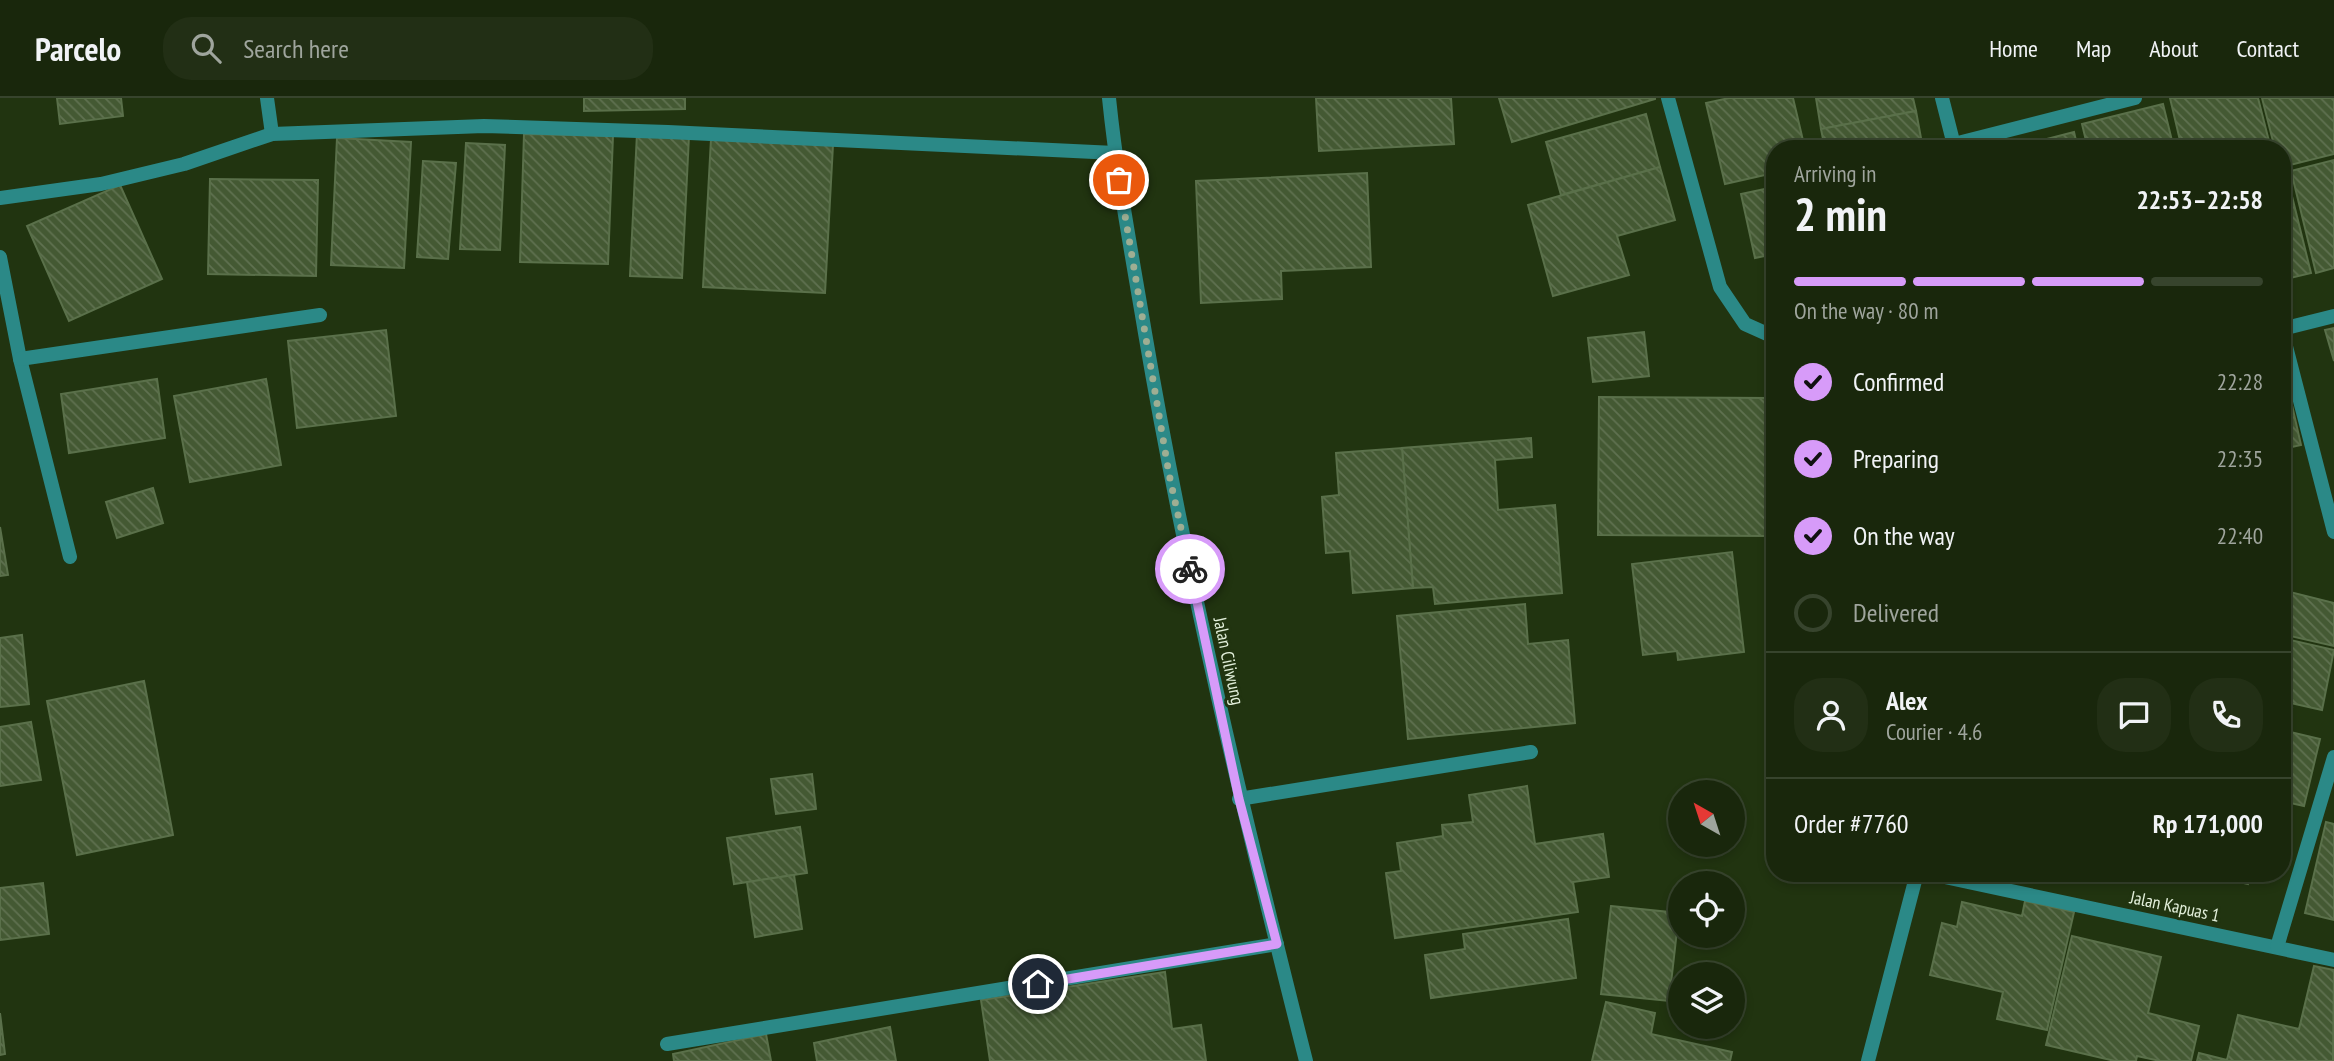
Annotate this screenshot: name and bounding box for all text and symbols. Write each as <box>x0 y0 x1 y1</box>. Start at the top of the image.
search box <box>163 17 653 80</box>
text: Parcelo <box>35 27 121 70</box>
icon: search <box>187 29 225 67</box>
text: Search here <box>243 32 349 65</box>
text: Home <box>1989 33 2038 64</box>
text: Map <box>2076 33 2111 64</box>
text: About <box>2149 33 2198 64</box>
text: Contact <box>2236 33 2299 64</box>
pin <box>1089 150 1149 210</box>
text: Arriving in <box>1794 159 1876 188</box>
icon: bag <box>1100 161 1138 199</box>
text: 22:53–22:58 <box>2136 183 2263 216</box>
text: 2 min <box>1794 184 1887 244</box>
text: On the way · 80 m <box>1794 296 1938 325</box>
icon: check <box>1794 363 1832 401</box>
text: Confirmed <box>1853 365 1944 398</box>
text: 22:28 <box>2217 367 2263 396</box>
icon: check <box>1794 440 1832 478</box>
text: Preparing <box>1853 442 1939 475</box>
text: 22:35 <box>2217 444 2263 473</box>
icon: check <box>1794 517 1832 555</box>
text: On the way <box>1853 519 1955 552</box>
text: 22:40 <box>2217 521 2263 550</box>
courier <box>1155 534 1225 604</box>
icon: bike <box>1171 550 1209 588</box>
text: Delivered <box>1853 596 1939 629</box>
street label: Jalan Ciliwung <box>1208 614 1250 707</box>
button: person <box>1794 678 1868 752</box>
button: chat <box>2097 678 2171 752</box>
button: phone <box>2189 678 2263 752</box>
text: Alex <box>1886 684 1927 717</box>
text: Courier · 4.6 <box>1886 717 1982 746</box>
north arrow <box>1668 780 1745 858</box>
map controls <box>1668 780 1745 1039</box>
text: Order #7760 <box>1794 807 1909 840</box>
text: Rp 171,000 <box>2153 807 2263 840</box>
button: locate <box>1668 871 1745 948</box>
street label: Jalan Kapuas 1 <box>2127 885 2222 927</box>
pin <box>1008 954 1068 1014</box>
button: layers <box>1668 962 1745 1039</box>
icon: home <box>1019 965 1057 1003</box>

